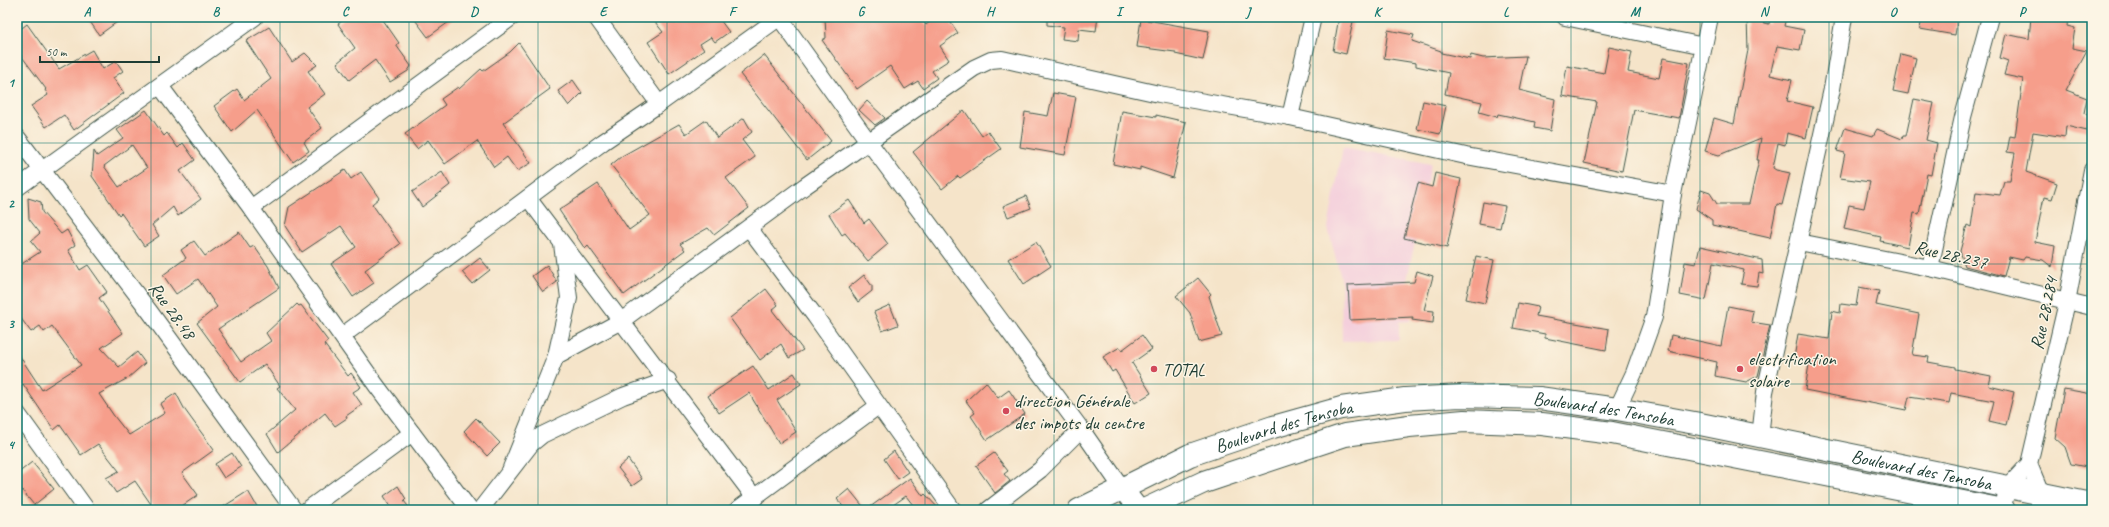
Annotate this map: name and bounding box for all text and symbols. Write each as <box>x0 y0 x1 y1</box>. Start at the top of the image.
text: A <box>84 4 92 20</box>
text: B <box>213 4 221 20</box>
text: C <box>342 4 350 20</box>
text: D <box>470 4 479 20</box>
text: E <box>600 4 609 20</box>
text: F <box>729 4 738 20</box>
text: G <box>858 4 866 20</box>
text: H <box>986 4 996 20</box>
text: I <box>1116 4 1125 20</box>
text: J <box>1245 4 1252 20</box>
text: K <box>1374 4 1384 20</box>
text: L <box>1503 4 1510 20</box>
text: M <box>1630 4 1641 20</box>
text: N <box>1760 4 1771 20</box>
text: O <box>1890 4 1899 20</box>
text: P <box>2019 4 2028 20</box>
scale bar <box>40 38 159 64</box>
text: 50 m <box>46 44 68 60</box>
text: 1 <box>8 75 16 91</box>
text: 2 <box>8 196 15 212</box>
street label: Rue 28.237 <box>1912 235 1991 275</box>
street label: Rue 28.284 <box>2025 272 2064 352</box>
street label: Rue 28.48 <box>143 277 203 346</box>
text: 3 <box>8 316 15 332</box>
place label: electrification solaire <box>1748 347 1836 393</box>
place label: TOTAL <box>1162 358 1206 382</box>
marker: TOTAL <box>1149 364 1159 374</box>
marker: electrification solaire <box>1735 364 1745 374</box>
street label: Boulevard des Tensoba <box>1532 387 1677 432</box>
place label: direction Générale des impots du centre <box>1014 389 1146 435</box>
street label: Boulevard des Tensoba <box>1212 395 1355 459</box>
marker: direction Générale des impots du centre <box>1001 406 1011 416</box>
text: 4 <box>8 437 16 453</box>
street label: Boulevard des Tensoba <box>1849 444 1995 496</box>

